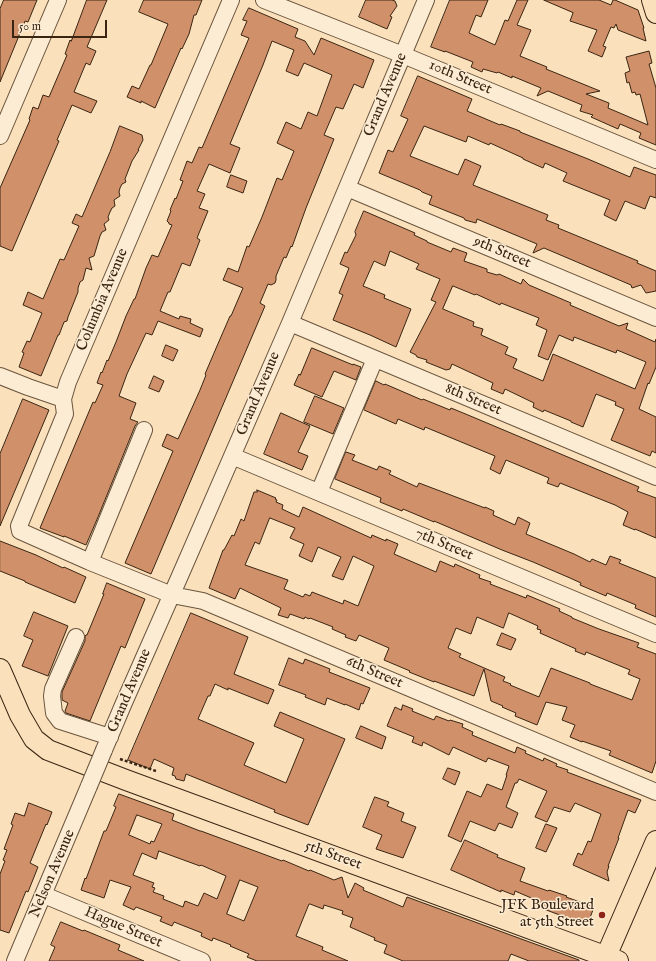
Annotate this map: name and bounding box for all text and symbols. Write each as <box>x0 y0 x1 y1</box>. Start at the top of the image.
scale bar <box>14 12 109 38</box>
text: 50 m <box>19 19 41 34</box>
street label: Grand Avenue <box>360 51 412 139</box>
street label: 10th Street <box>426 57 494 99</box>
street label: 9th Street <box>471 233 533 273</box>
street label: Columbia Avenue <box>73 246 133 354</box>
street label: Grand Avenue <box>233 350 285 438</box>
street label: 8th Street <box>442 380 504 420</box>
street label: 7th Street <box>413 525 475 565</box>
street label: Grand Avenue <box>104 647 156 735</box>
street label: 6th Street <box>343 653 405 693</box>
street label: Nelson Avenue <box>26 827 80 921</box>
street label: 5th Street <box>302 837 364 875</box>
place label: JFK Boulevard at 5th Street <box>501 897 594 932</box>
street label: Hague Street <box>81 904 165 952</box>
marker: JFK Boulevard at 5th Street <box>597 910 607 920</box>

